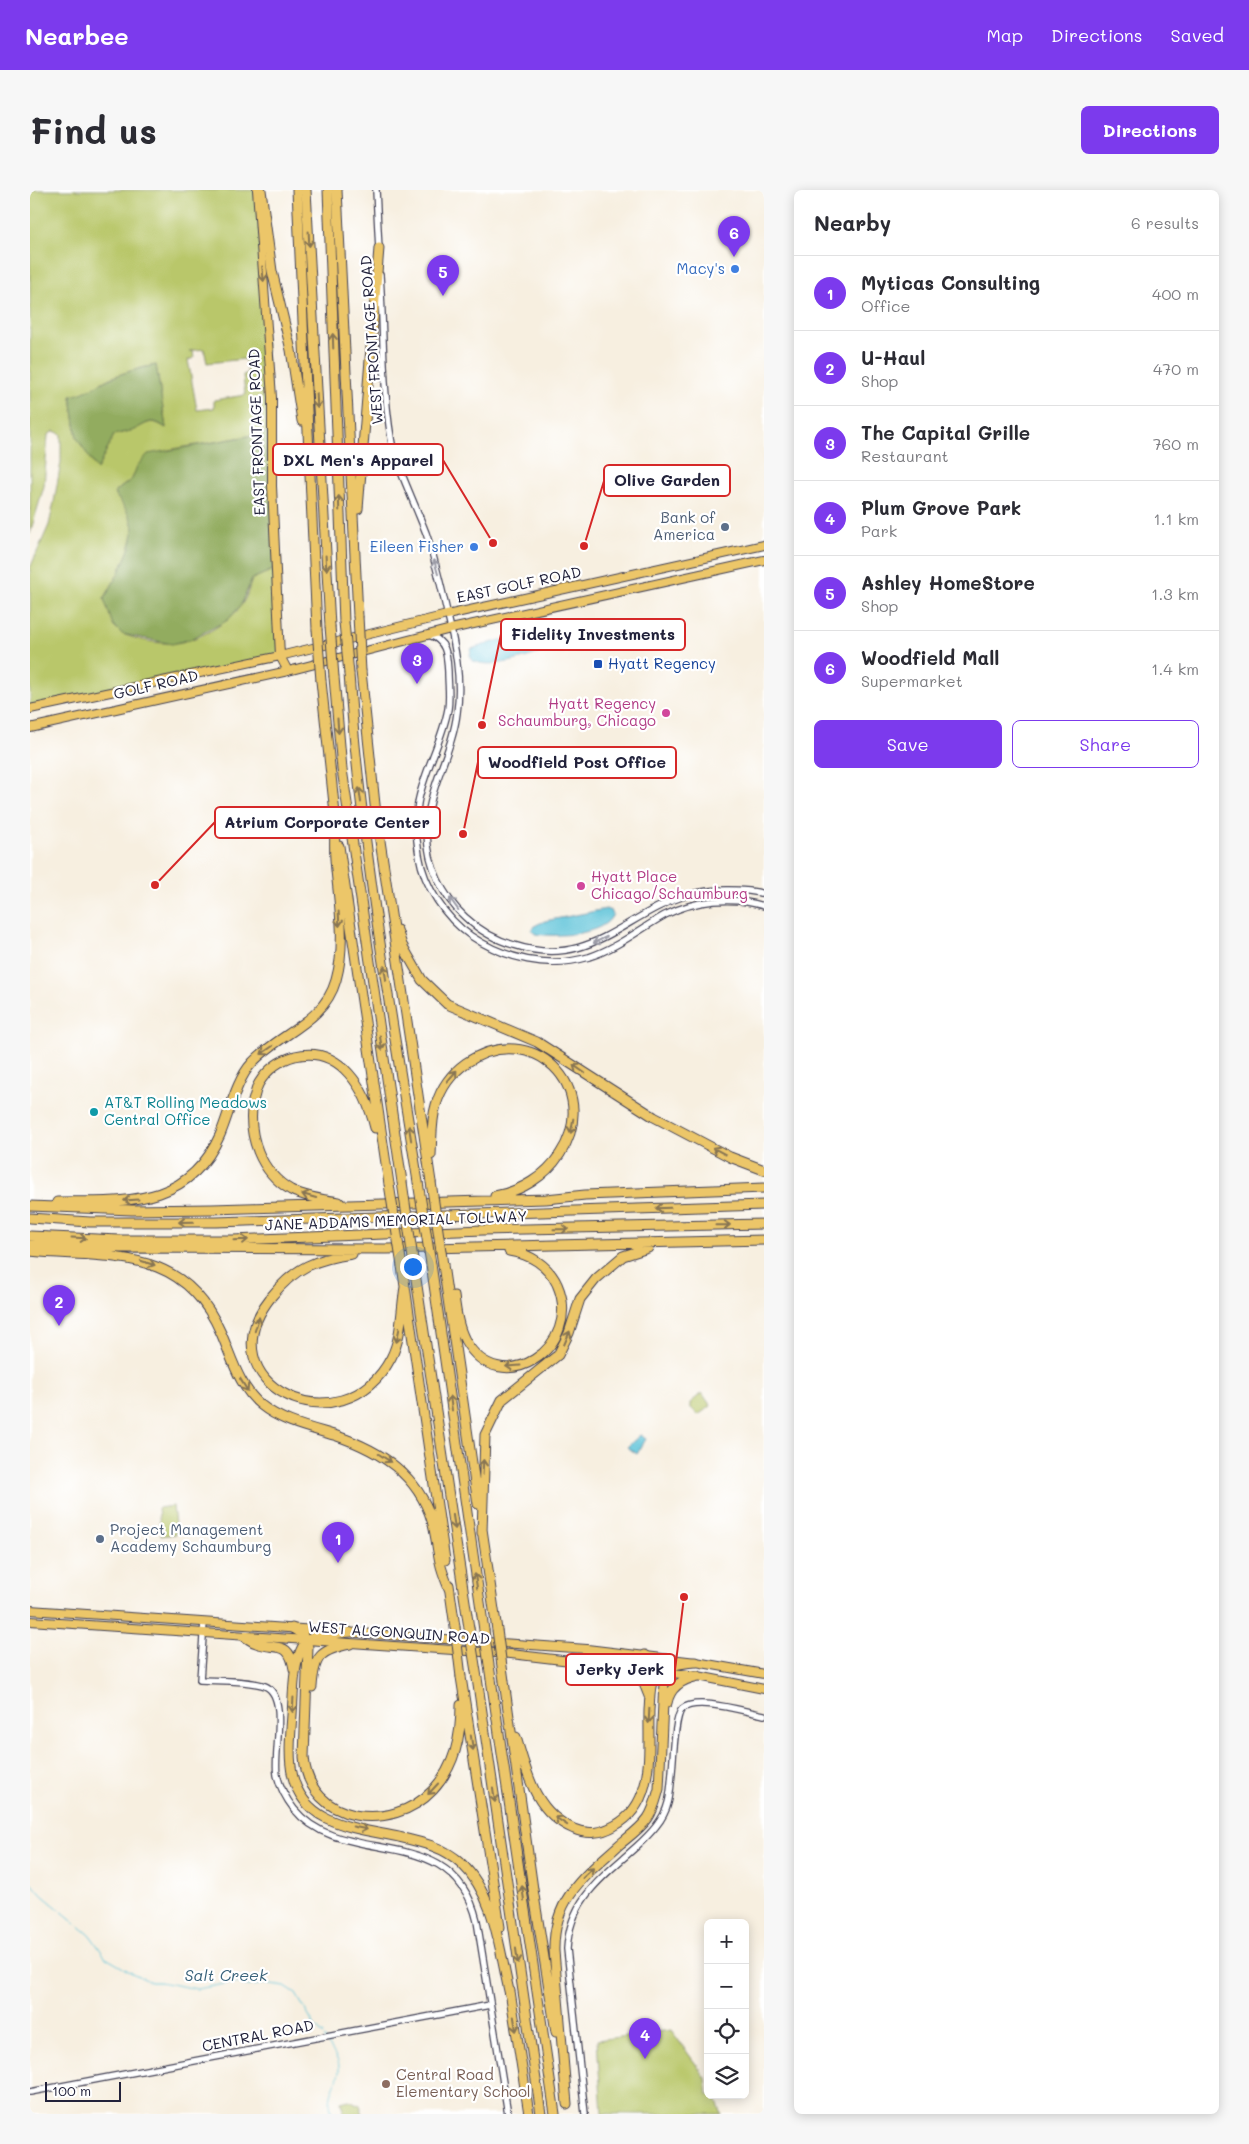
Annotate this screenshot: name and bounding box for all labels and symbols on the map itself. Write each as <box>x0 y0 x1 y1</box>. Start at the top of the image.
pin: 6 <box>718 216 750 257</box>
one-way arrow <box>304 230 313 246</box>
street label: WEST FRONTAGE ROAD <box>355 255 387 425</box>
pin: 5 <box>427 255 459 296</box>
place label: Macy's <box>676 258 725 278</box>
marker: Macy's <box>729 263 741 275</box>
one-way arrow <box>258 265 268 281</box>
one-way arrow <box>328 333 337 349</box>
street label: EAST FRONTAGE ROAD <box>243 348 269 516</box>
one-way arrow <box>313 393 322 409</box>
callout: DXL Men's Apparel <box>273 444 443 475</box>
text: DXL Men's Apparel <box>283 449 433 470</box>
callout: Olive Garden <box>604 465 730 496</box>
text: Olive Garden <box>614 469 720 490</box>
one-way arrow <box>334 495 344 512</box>
place label: Bank of America <box>653 507 716 544</box>
marker: Bank of America <box>719 521 731 533</box>
place label: Eileen Fisher <box>370 536 464 556</box>
marker: Eileen Fisher <box>468 541 480 553</box>
one-way arrow <box>322 555 331 571</box>
one-way arrow <box>431 560 440 576</box>
street label: EAST GOLF ROAD <box>455 561 583 607</box>
callout: Fidelity Investments <box>501 619 685 650</box>
text: Fidelity Investments <box>511 623 675 644</box>
pin: 3 <box>401 643 433 684</box>
place label: Hyatt Regency <box>608 653 716 673</box>
marker: Hyatt Regency <box>592 658 604 670</box>
street label: GOLF ROAD <box>111 665 200 703</box>
place label: Hyatt Regency Schaumburg, Chicago <box>498 693 656 730</box>
marker: Hyatt Regency Schaumburg, Chicago <box>660 707 672 719</box>
one-way arrow <box>333 717 343 733</box>
callout: Woodfield Post Office <box>478 747 676 778</box>
text: Woodfield Post Office <box>488 751 666 772</box>
one-way arrow <box>355 787 365 803</box>
callout: Atrium Corporate Center <box>215 807 440 838</box>
text: Atrium Corporate Center <box>224 811 430 832</box>
place label: Hyatt Place Chicago/Schaumburg <box>591 866 748 903</box>
marker: Hyatt Place Chicago/Schaumburg <box>575 880 587 892</box>
one-way arrow <box>449 898 459 912</box>
one-way arrow <box>335 911 344 927</box>
one-way arrow <box>593 935 608 945</box>
one-way arrow <box>380 965 390 981</box>
one-way arrow <box>377 1034 387 1050</box>
one-way arrow <box>260 1045 274 1055</box>
one-way arrow <box>572 1064 586 1074</box>
one-way arrow <box>447 1070 458 1083</box>
place label: AT&T Rolling Meadows Central Office <box>104 1092 267 1129</box>
marker: AT&T Rolling Meadows Central Office <box>88 1106 100 1118</box>
one-way arrow <box>566 1117 576 1133</box>
one-way arrow <box>405 1126 415 1142</box>
one-way arrow <box>712 1146 727 1155</box>
one-way arrow <box>301 1190 317 1200</box>
one-way arrow <box>123 1196 139 1205</box>
one-way arrow <box>655 1203 672 1213</box>
street label: JANE ADDAMS MEMORIAL TOLLWAY <box>264 1205 528 1235</box>
one-way arrow <box>178 1217 194 1227</box>
one-way arrow <box>715 1221 731 1230</box>
one-way arrow <box>552 1224 569 1234</box>
one-way arrow <box>70 1233 86 1243</box>
one-way arrow <box>232 1235 249 1245</box>
your location <box>400 1254 426 1280</box>
one-way arrow <box>139 1259 155 1269</box>
pin: 2 <box>43 1285 75 1326</box>
one-way arrow <box>252 1316 262 1332</box>
one-way arrow <box>393 1327 402 1343</box>
one-way arrow <box>562 1331 572 1346</box>
one-way arrow <box>505 1362 521 1371</box>
one-way arrow <box>239 1378 249 1392</box>
one-way arrow <box>445 1396 455 1412</box>
one-way arrow <box>378 1454 392 1464</box>
one-way arrow <box>479 1459 488 1475</box>
one-way arrow <box>449 1514 459 1530</box>
place label: Project Management Academy Schaumburg <box>110 1519 271 1556</box>
pin: 1 <box>322 1522 354 1563</box>
marker: Project Management Academy Schaumburg <box>94 1533 106 1545</box>
one-way arrow <box>471 1574 481 1590</box>
street label: WEST ALGONQUIN ROAD <box>308 1616 491 1648</box>
callout: Jerky Jerk <box>566 1654 675 1685</box>
text: Jerky Jerk <box>576 1658 664 1679</box>
one-way arrow <box>288 1697 297 1713</box>
one-way arrow <box>645 1708 654 1724</box>
one-way arrow <box>467 1734 477 1750</box>
one-way arrow <box>427 1782 439 1795</box>
one-way arrow <box>489 1787 499 1803</box>
one-way arrow <box>554 1816 568 1827</box>
one-way arrow <box>352 1824 368 1834</box>
one-way arrow <box>581 1867 594 1879</box>
one-way arrow <box>518 1885 528 1901</box>
one-way arrow <box>512 1948 522 1964</box>
water label: Salt Creek <box>185 1964 268 1985</box>
street label: CENTRAL ROAD <box>200 2014 315 2056</box>
one-way arrow <box>510 2016 520 2032</box>
pin: 4 <box>629 2018 661 2059</box>
place label: Central Road Elementary School <box>396 2064 531 2101</box>
marker: Central Road Elementary School <box>380 2078 392 2090</box>
scale bar <box>45 2079 121 2102</box>

